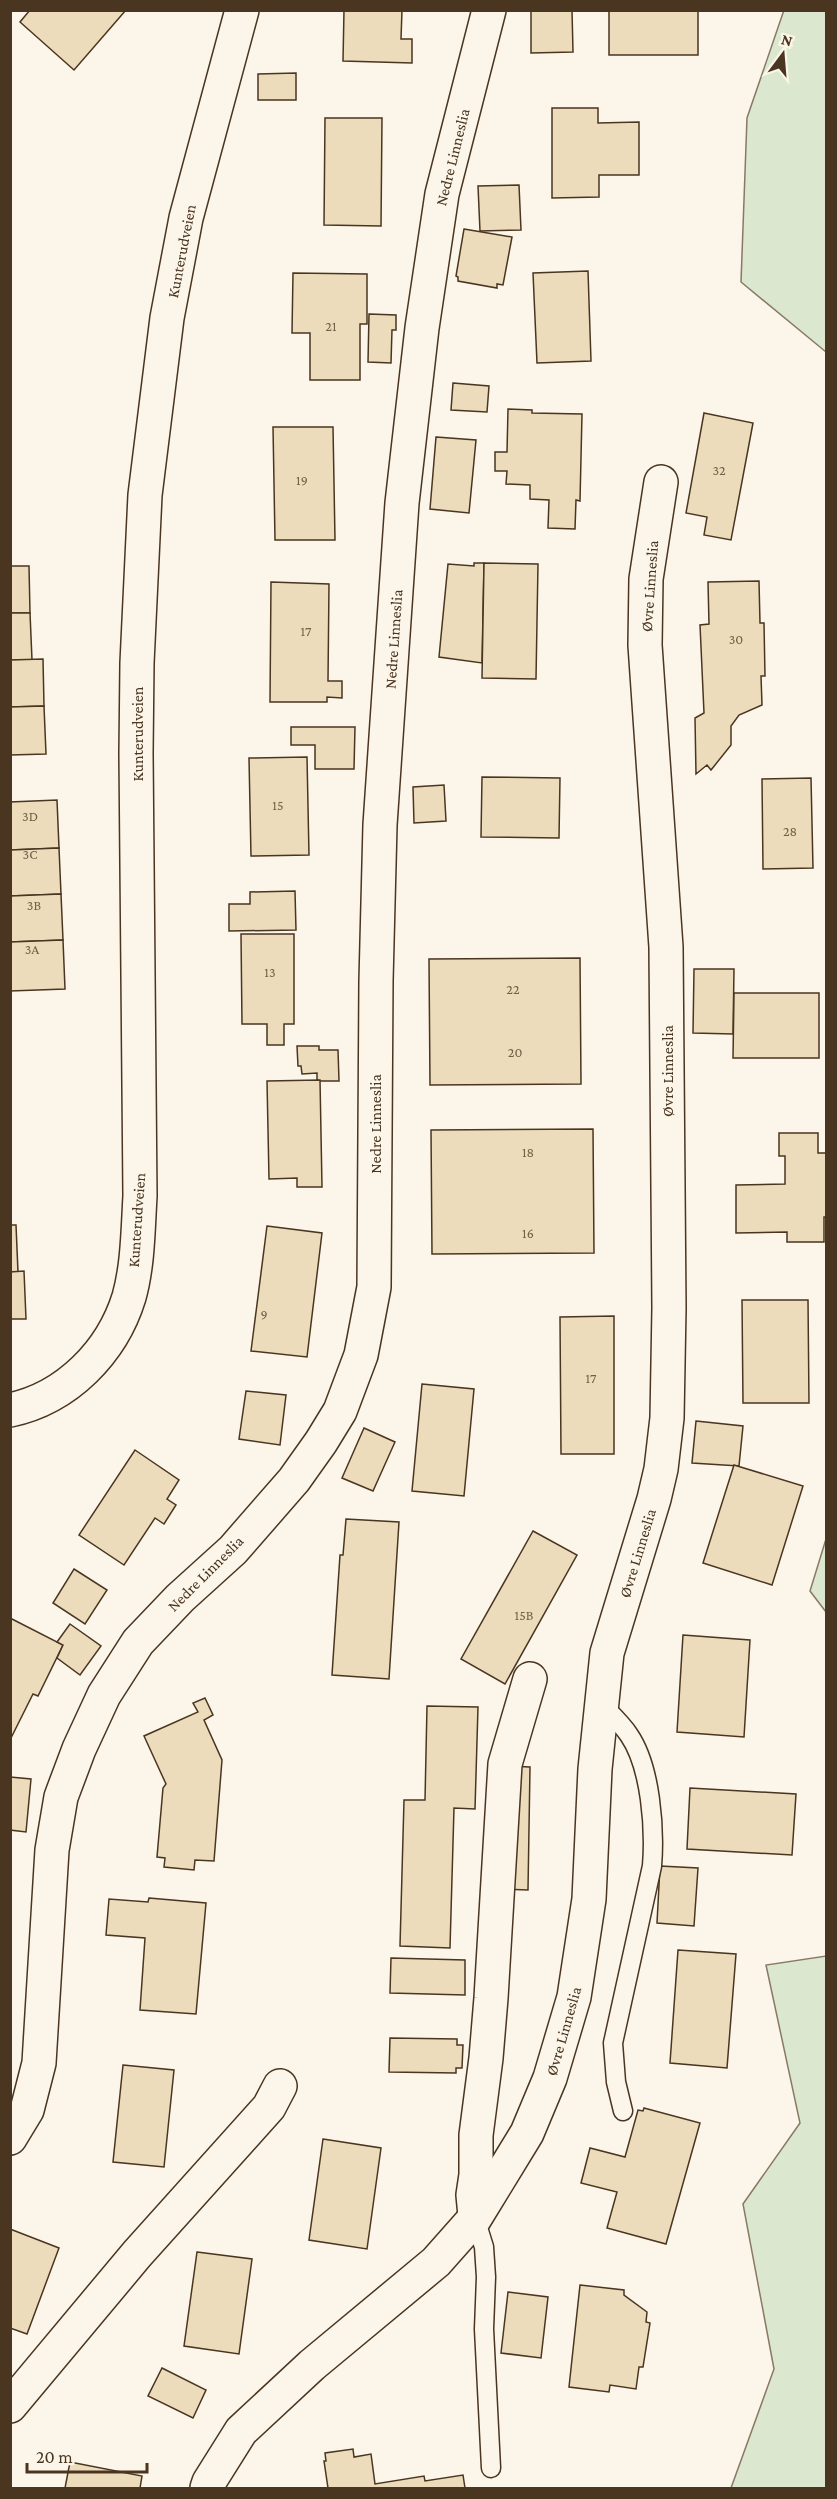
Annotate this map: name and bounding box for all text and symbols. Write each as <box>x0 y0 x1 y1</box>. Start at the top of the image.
north arrow <box>753 24 813 84</box>
text: N <box>779 30 795 50</box>
street label: Nedre Linneslia <box>432 106 473 208</box>
street label: Kunterudveien <box>164 203 199 299</box>
house number: 21 <box>325 318 337 334</box>
house number: 32 <box>712 462 726 478</box>
house number: 19 <box>296 472 308 488</box>
street label: Øvre Linneslia <box>638 539 661 633</box>
street label: Nedre Linneslia <box>382 588 405 689</box>
house number: 17 <box>300 623 312 639</box>
house number: 30 <box>729 631 743 647</box>
street label: Kunterudveien <box>129 686 146 781</box>
house number: 15 <box>272 797 284 813</box>
house number: 3D <box>22 808 38 824</box>
house number: 28 <box>783 823 797 839</box>
house number: 3C <box>23 846 37 862</box>
house number: 3B <box>27 897 41 913</box>
house number: 3A <box>25 941 39 957</box>
house number: 13 <box>264 964 276 980</box>
house number: 22 <box>506 981 520 997</box>
street label: Øvre Linneslia <box>659 1024 676 1117</box>
house number: 20 <box>508 1044 522 1060</box>
street label: Nedre Linneslia <box>367 1074 384 1174</box>
house number: 18 <box>522 1144 534 1160</box>
street label: Kunterudveien <box>125 1172 148 1268</box>
house number: 16 <box>522 1225 534 1241</box>
house number: 9 <box>260 1306 268 1322</box>
house number: 17 <box>585 1370 597 1386</box>
street label: Øvre Linneslia <box>616 1506 659 1600</box>
street label: Nedre Linneslia <box>164 1532 247 1615</box>
house number: 15B <box>515 1607 534 1623</box>
street label: Øvre Linneslia <box>543 1984 584 2078</box>
scale bar <box>27 2436 147 2474</box>
text: 20 m <box>36 2447 73 2467</box>

